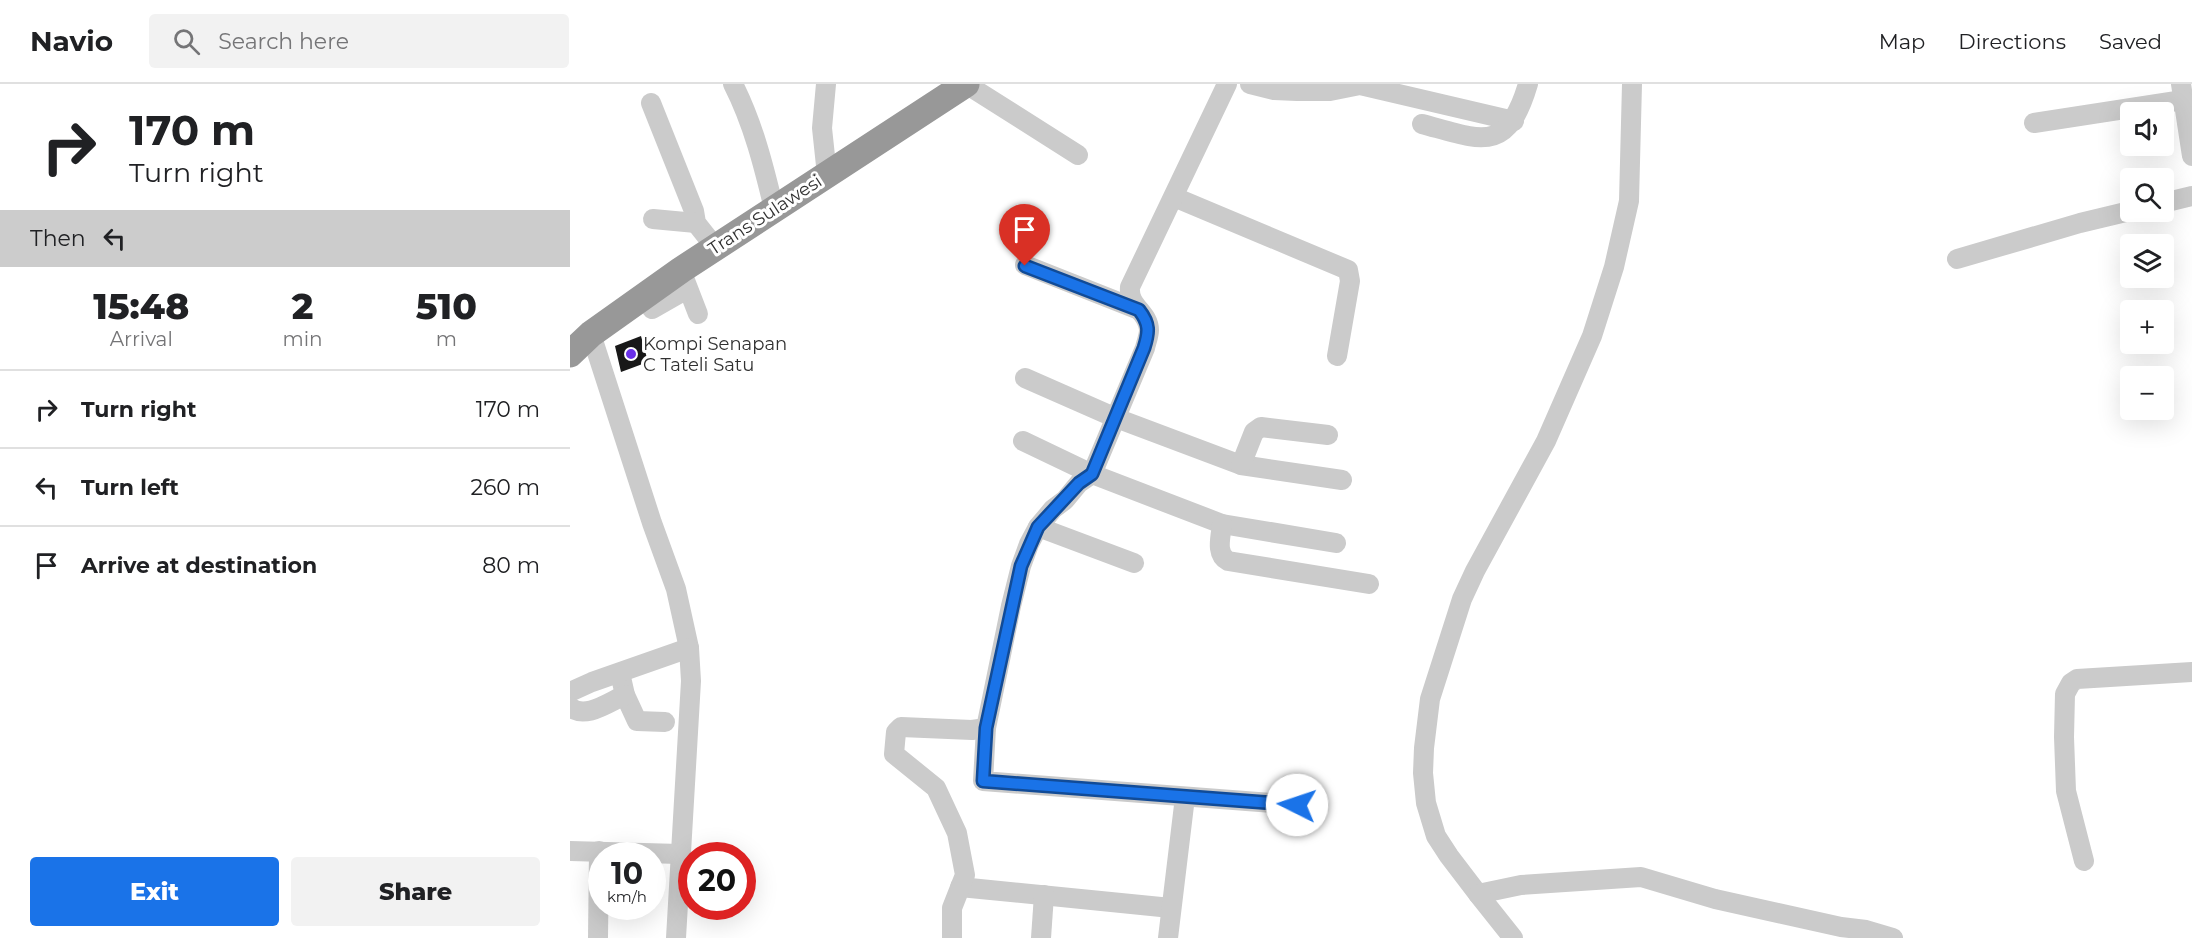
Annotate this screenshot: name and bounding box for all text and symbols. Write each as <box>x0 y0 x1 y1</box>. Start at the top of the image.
search box <box>149 14 569 68</box>
text: Navio <box>30 24 113 58</box>
icon: search <box>170 25 203 58</box>
text: Search here <box>218 28 349 55</box>
text: Map <box>1879 29 1925 54</box>
text: Directions <box>1958 29 2066 54</box>
text: Saved <box>2099 29 2162 54</box>
map controls <box>2120 102 2174 420</box>
button: sound <box>2120 102 2174 156</box>
text: 170 m <box>129 104 255 156</box>
icon: right <box>30 108 108 186</box>
text: Turn right <box>129 156 264 189</box>
button: search <box>2120 168 2174 222</box>
street label: Trans Sulawesi <box>704 170 826 260</box>
pin <box>999 204 1050 266</box>
icon: arrive <box>1008 213 1041 246</box>
icon: left <box>98 222 131 255</box>
text: Then <box>30 225 86 252</box>
button: layers <box>2120 234 2174 288</box>
text: 15:48 <box>93 284 189 328</box>
text: 2 <box>292 284 313 328</box>
text: 510 <box>416 284 477 328</box>
button: + <box>2120 300 2174 354</box>
text: Arrival <box>110 327 173 351</box>
text: min <box>283 327 323 351</box>
text: m <box>436 327 457 351</box>
place label: Kompi Senapan C Tateli Satu <box>643 333 787 376</box>
marker: Kompi Senapan C Tateli Satu <box>624 347 638 361</box>
button: − <box>2120 366 2174 420</box>
icon: right <box>30 393 63 426</box>
text: Turn right <box>81 396 196 423</box>
text: 170 m <box>476 396 540 423</box>
icon: left <box>30 471 63 504</box>
text: Turn left <box>81 474 179 501</box>
text: 260 m <box>470 474 540 501</box>
icon: arrive <box>30 549 63 582</box>
text: Arrive at destination <box>81 552 317 579</box>
text: 80 m <box>482 552 540 579</box>
position arrow <box>1265 773 1329 837</box>
speed limit sign: 20 <box>678 842 756 920</box>
text: 10 <box>611 855 643 892</box>
button: Exit <box>30 857 279 926</box>
button: Share <box>291 857 540 926</box>
text: km/h <box>607 887 647 906</box>

